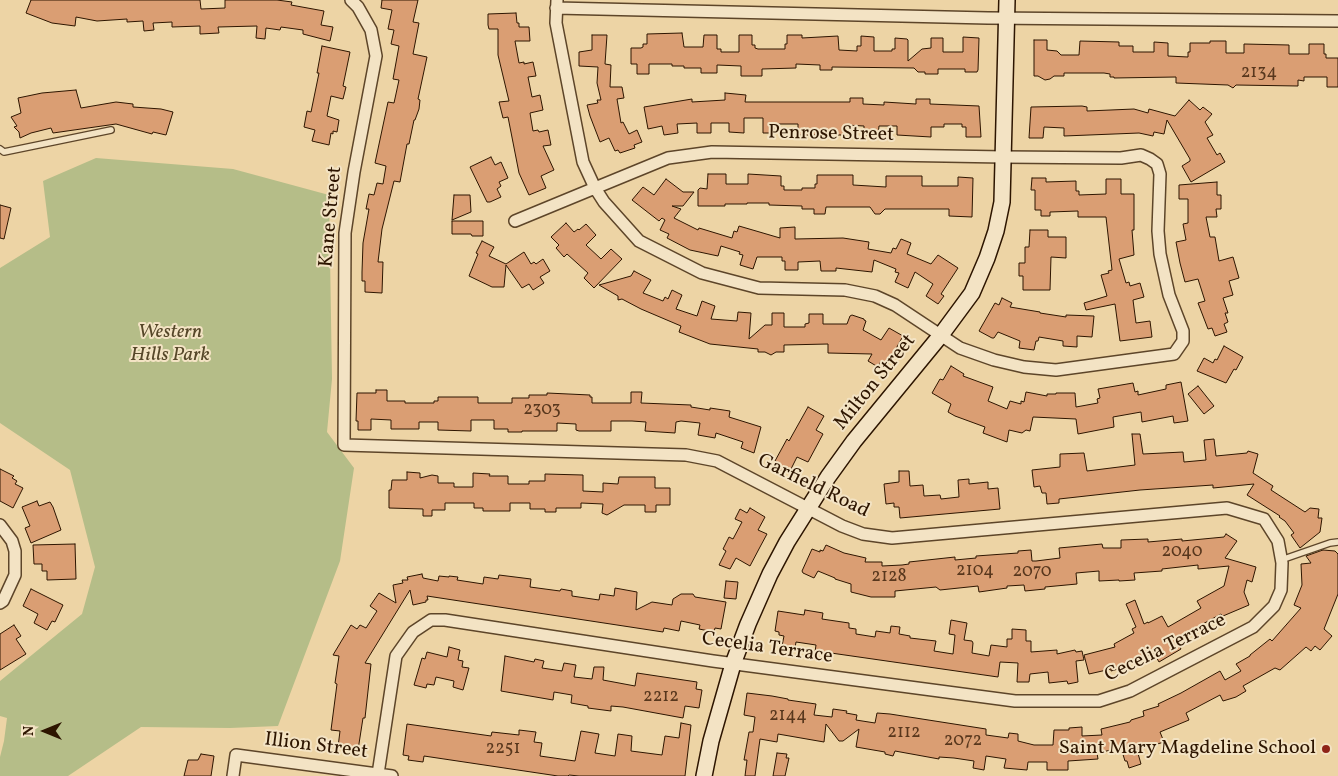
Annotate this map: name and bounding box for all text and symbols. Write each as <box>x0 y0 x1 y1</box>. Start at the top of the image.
house number: 2134 <box>1241 63 1277 85</box>
street label: Penrose Street <box>768 122 894 148</box>
street label: Kane Street <box>316 165 348 269</box>
park label: Western Hills Park <box>130 321 210 368</box>
street label: Milton Street <box>830 330 922 436</box>
house number: 2303 <box>523 400 561 422</box>
street label: Garfield Road <box>753 450 873 524</box>
house number: 2040 <box>1161 542 1203 564</box>
house number: 2104 <box>956 561 994 583</box>
house number: 2070 <box>1012 562 1052 584</box>
house number: 2128 <box>871 567 907 589</box>
street label: Cecelia Terrace <box>1101 609 1231 689</box>
street label: Cecelia Terrace <box>700 628 834 670</box>
house number: 2212 <box>643 687 679 709</box>
north arrow <box>20 706 70 756</box>
house number: 2144 <box>769 706 807 728</box>
house number: 2112 <box>887 723 921 745</box>
text: N <box>20 726 39 736</box>
street label: Illion Street <box>263 729 369 765</box>
house number: 2072 <box>944 731 982 753</box>
place label: Saint Mary Magdeline School <box>1059 737 1316 761</box>
house number: 2251 <box>486 739 520 761</box>
marker: Saint Mary Magdeline School <box>1320 743 1332 755</box>

